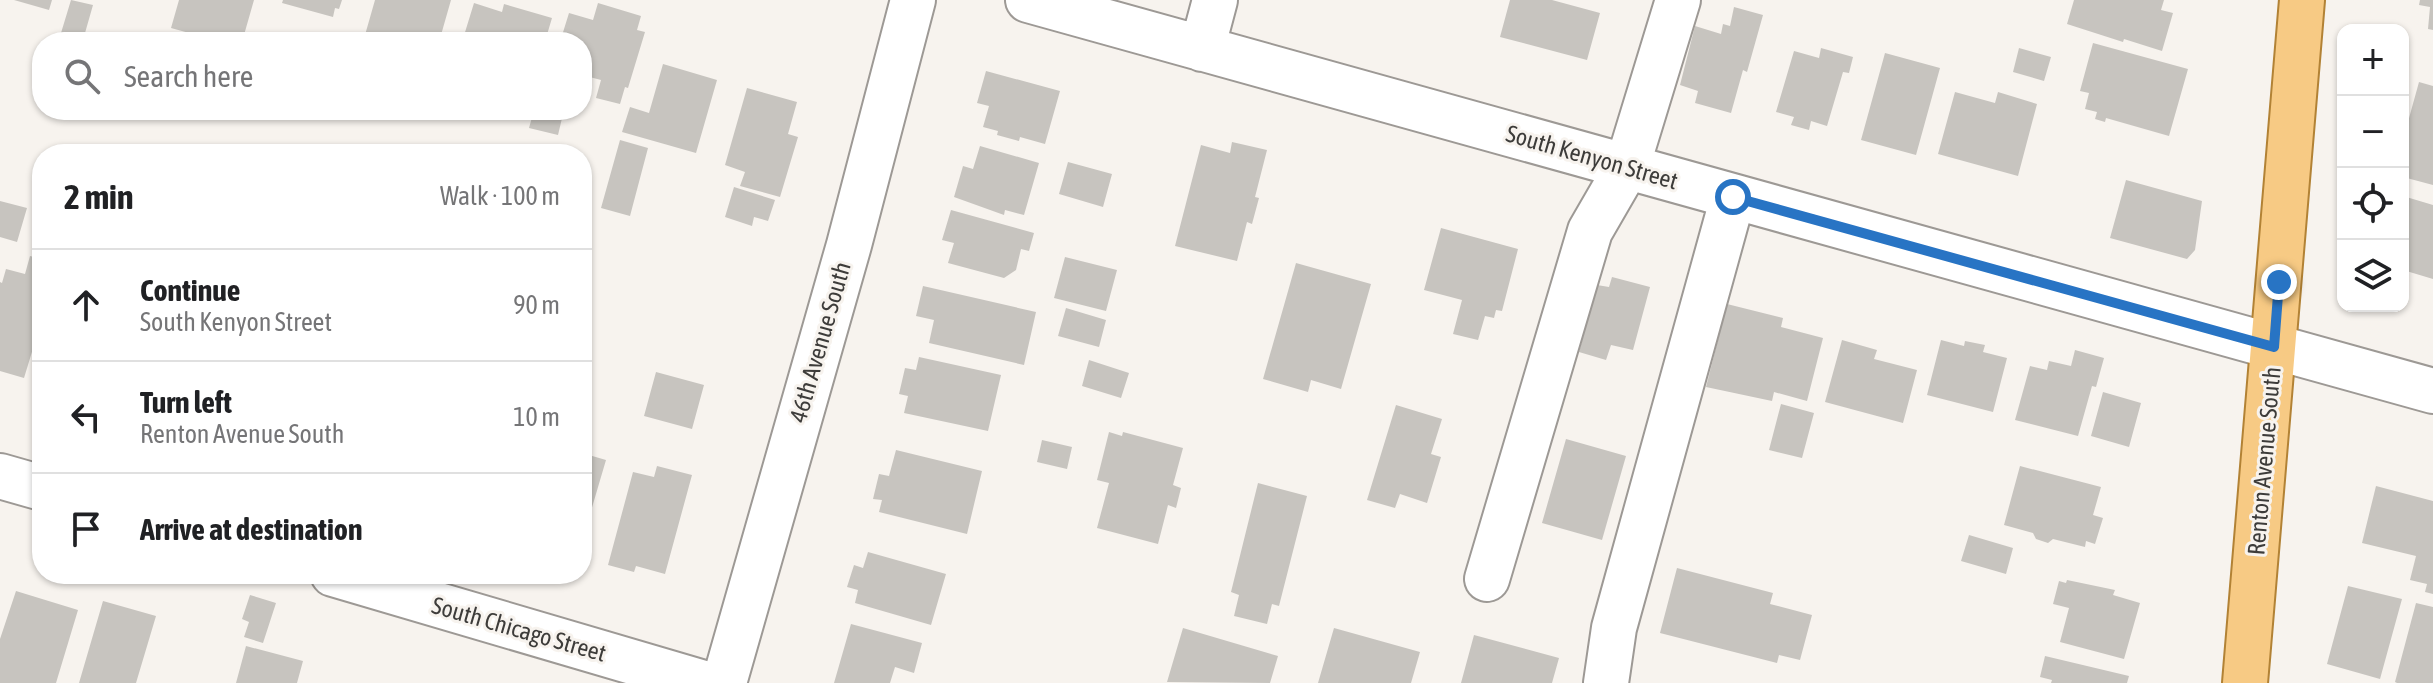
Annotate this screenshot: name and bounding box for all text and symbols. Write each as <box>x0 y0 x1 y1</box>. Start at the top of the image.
map controls <box>2337 24 2409 312</box>
button: + <box>2337 24 2409 96</box>
search box <box>32 32 592 120</box>
icon: search <box>60 54 104 98</box>
text: Search here <box>124 59 253 93</box>
button: − <box>2337 96 2409 168</box>
street label: South Kenyon Street <box>1503 120 1681 194</box>
button: locate <box>2337 168 2409 240</box>
text: 2 min <box>64 177 133 216</box>
route start <box>1715 179 1751 215</box>
text: Walk · 100 m <box>440 181 560 211</box>
button: layers <box>2337 240 2409 312</box>
street label: 46th Avenue South <box>784 259 856 425</box>
route end <box>2261 264 2297 300</box>
text: Continue <box>140 273 240 307</box>
icon: ahead <box>64 283 108 327</box>
text: 90 m <box>513 290 560 320</box>
text: South Kenyon Street <box>140 307 332 337</box>
street label: Renton Avenue South <box>2242 366 2286 556</box>
text: Turn left <box>140 385 232 419</box>
icon: left <box>64 395 108 439</box>
text: 10 m <box>513 402 560 432</box>
text: Renton Avenue South <box>140 419 344 449</box>
icon: arrive <box>64 507 108 551</box>
text: Arrive at destination <box>140 512 362 546</box>
street label: South Chicago Street <box>429 591 609 667</box>

